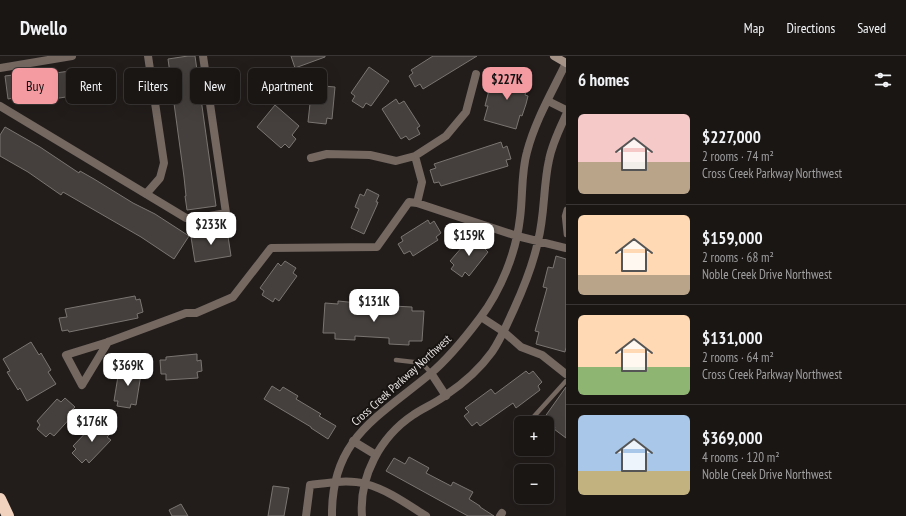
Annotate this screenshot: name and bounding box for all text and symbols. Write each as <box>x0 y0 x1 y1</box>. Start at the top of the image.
text: Dwello <box>20 16 67 40</box>
text: Map <box>744 19 764 37</box>
text: Directions <box>786 19 835 37</box>
text: Saved <box>857 19 886 37</box>
pin: $227K <box>479 67 535 101</box>
chip: Buy <box>12 68 58 104</box>
chip: Rent <box>66 68 116 104</box>
chip: Filters <box>124 68 182 104</box>
chip: New <box>190 68 240 104</box>
chip: Apartment <box>248 68 327 104</box>
text: 6 homes <box>578 69 629 91</box>
icon: filters <box>872 69 894 91</box>
text: $227K <box>491 71 523 88</box>
text: $227,000 <box>702 126 761 148</box>
icon: home <box>610 130 658 178</box>
text: 2 rooms · 74 m² <box>702 148 774 165</box>
text: Cross Creek Parkway Northwest <box>702 165 842 182</box>
pin: $233K <box>183 212 239 246</box>
text: $233K <box>195 216 227 233</box>
pin: $159K <box>441 223 497 257</box>
text: $159K <box>453 227 485 244</box>
text: $159,000 <box>702 227 763 249</box>
icon: home <box>610 231 658 279</box>
text: 2 rooms · 68 m² <box>702 249 774 266</box>
text: Noble Creek Drive Northwest <box>702 266 832 283</box>
pin: $131K <box>346 289 402 323</box>
text: $131K <box>358 293 390 310</box>
text: $131,000 <box>702 327 763 349</box>
street label: Cross Creek Parkway Northwest <box>348 331 455 429</box>
icon: home <box>610 331 658 379</box>
text: 2 rooms · 64 m² <box>702 349 774 366</box>
pin: $369K <box>100 353 156 387</box>
text: $369K <box>112 357 144 374</box>
text: Cross Creek Parkway Northwest <box>702 366 842 383</box>
pin: $176K <box>64 409 120 443</box>
text: $176K <box>76 413 108 430</box>
map controls <box>514 416 554 504</box>
button: + <box>514 416 554 456</box>
text: $369,000 <box>702 427 763 449</box>
icon: home <box>610 431 658 479</box>
text: 4 rooms · 120 m² <box>702 449 780 466</box>
button: − <box>514 464 554 504</box>
text: Noble Creek Drive Northwest <box>702 466 832 483</box>

